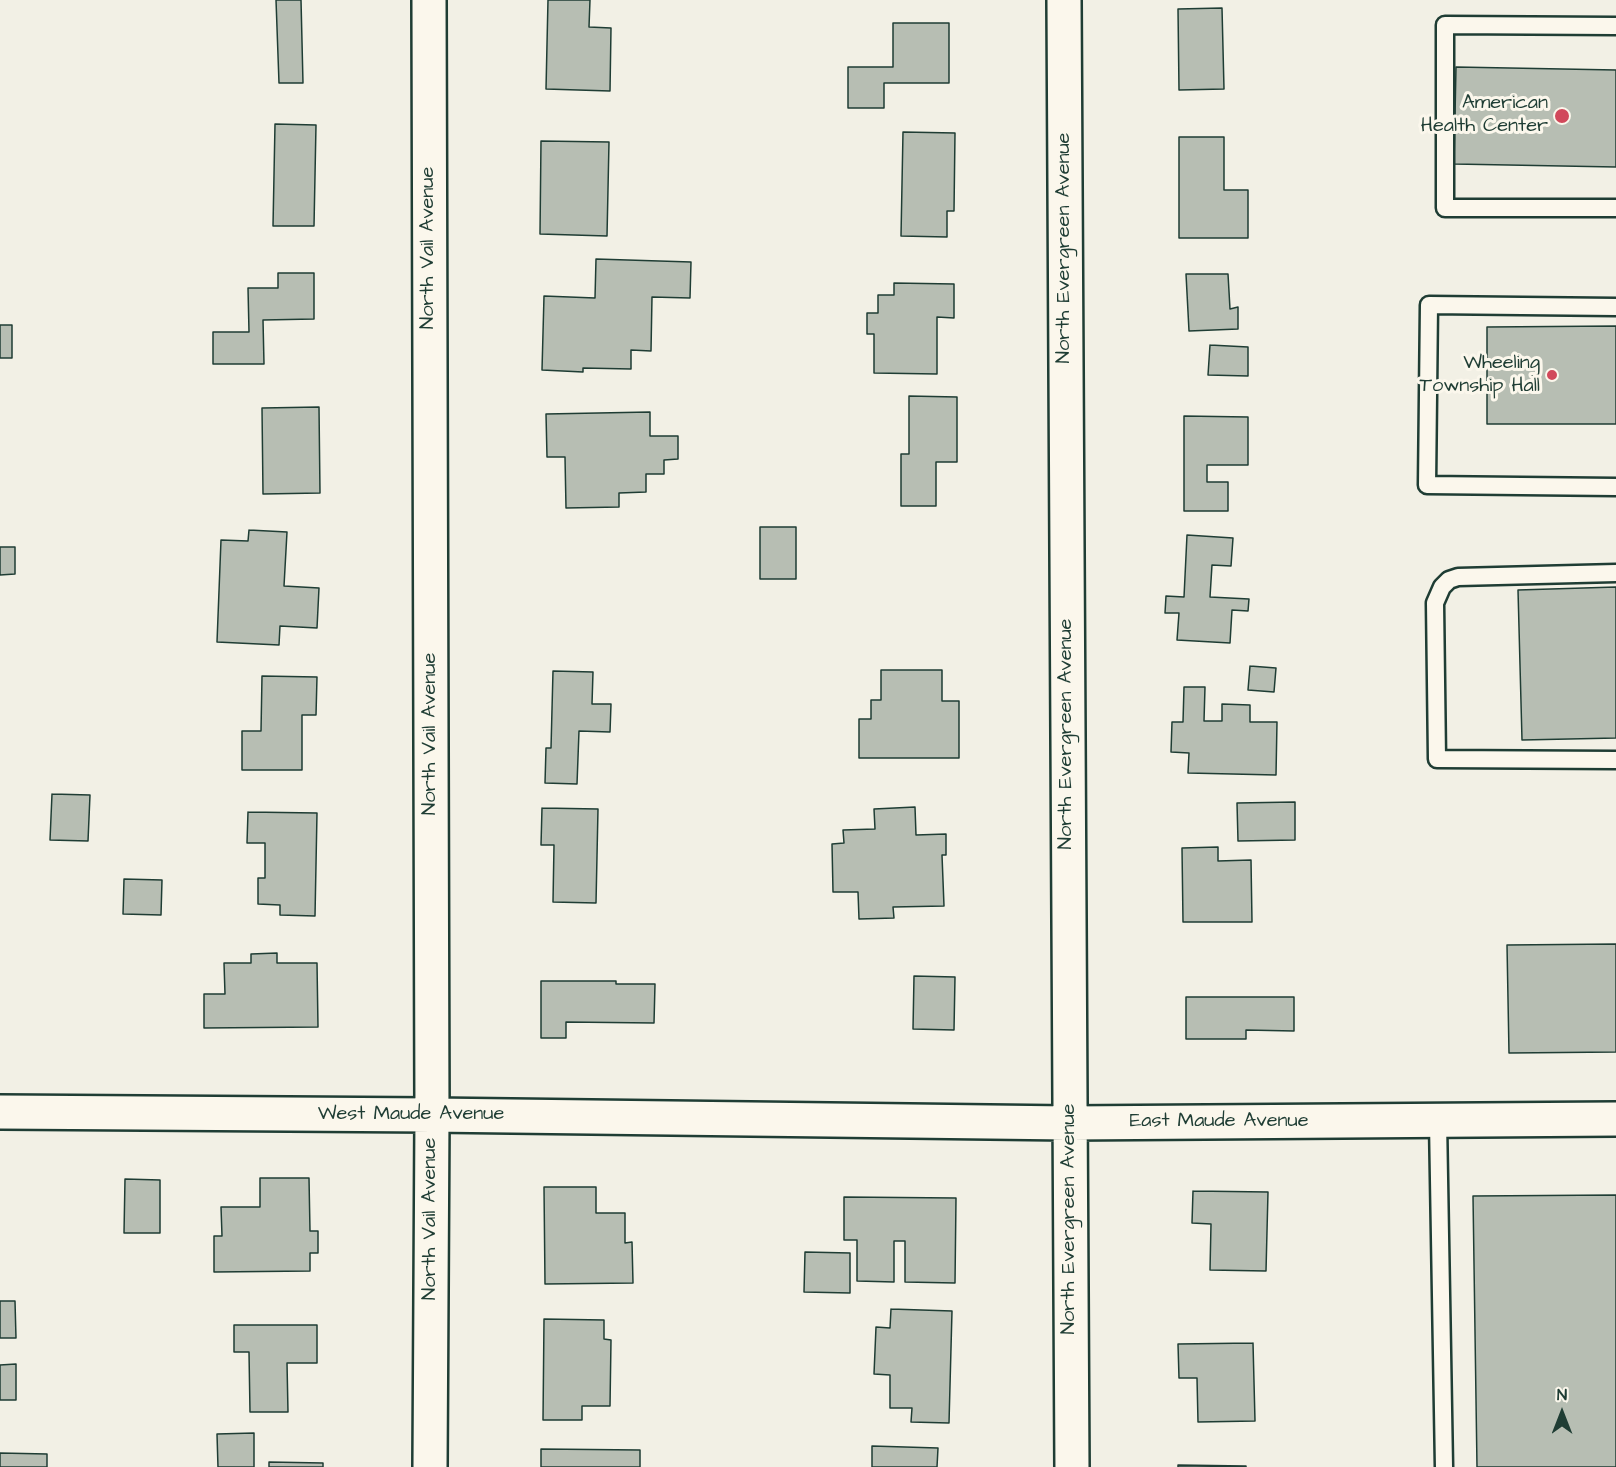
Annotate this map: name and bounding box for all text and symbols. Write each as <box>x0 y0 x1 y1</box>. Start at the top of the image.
place label: American Health Center <box>1421 92 1548 139</box>
marker: American Health Center <box>1553 107 1571 125</box>
street label: North Evergreen Avenue <box>1053 133 1077 363</box>
street label: North Vail Avenue <box>417 167 441 329</box>
place label: Wheeling Township Hall <box>1419 352 1540 399</box>
marker: Wheeling Township Hall <box>1545 368 1559 382</box>
street label: North Evergreen Avenue <box>1055 619 1079 849</box>
street label: North Vail Avenue <box>419 653 443 815</box>
street label: West Maude Avenue <box>318 1103 504 1127</box>
street label: North Evergreen Avenue <box>1058 1104 1082 1334</box>
street label: East Maude Avenue <box>1129 1110 1309 1134</box>
street label: North Vail Avenue <box>419 1138 443 1300</box>
north arrow <box>1532 1383 1592 1443</box>
text: N <box>1557 1384 1567 1406</box>

